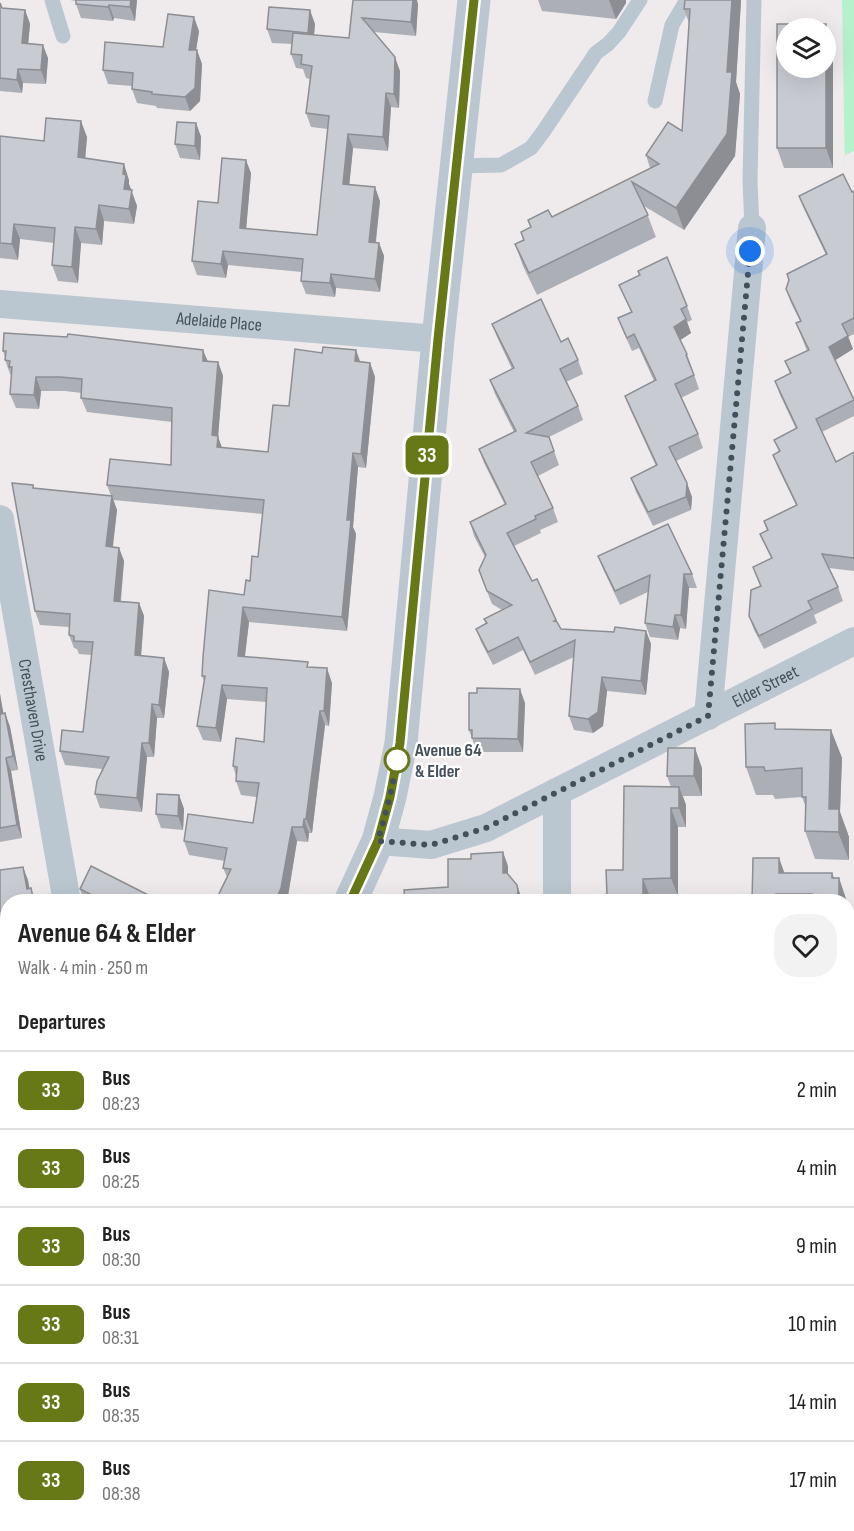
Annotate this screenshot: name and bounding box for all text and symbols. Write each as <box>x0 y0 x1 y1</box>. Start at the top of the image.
map controls <box>776 18 836 78</box>
button: layers <box>776 18 836 78</box>
your location <box>735 236 765 266</box>
street label: Adelaide Place <box>175 308 263 335</box>
line badge: 33 <box>400 436 454 474</box>
text: 33 <box>418 443 436 468</box>
street label: Cresthaven Drive <box>14 657 53 763</box>
street label: Elder Street <box>729 660 802 712</box>
place label: Avenue 64 & Elder <box>414 740 482 782</box>
marker: Avenue 64 & Elder <box>384 747 410 773</box>
button: heart <box>774 914 837 977</box>
text: Avenue 64 & Elder <box>18 917 196 950</box>
text: Walk · 4 min · 250 m <box>18 956 148 980</box>
text: Departures <box>18 1009 106 1036</box>
text: Bus <box>102 1065 131 1092</box>
text: 2 min <box>797 1077 837 1104</box>
text: 33 <box>42 1078 60 1103</box>
text: 08:23 <box>102 1092 140 1116</box>
text: Bus <box>102 1143 131 1170</box>
text: 4 min <box>797 1155 837 1182</box>
text: 33 <box>42 1156 60 1181</box>
text: 08:25 <box>102 1170 140 1194</box>
text: Bus <box>102 1221 131 1248</box>
text: 9 min <box>796 1233 837 1260</box>
text: 33 <box>42 1234 60 1259</box>
text: 08:30 <box>102 1248 141 1272</box>
text: Bus <box>102 1299 131 1326</box>
text: 10 min <box>788 1311 837 1338</box>
text: 33 <box>42 1312 60 1337</box>
text: 08:31 <box>102 1326 139 1350</box>
text: Bus <box>102 1377 131 1404</box>
text: 14 min <box>789 1389 837 1416</box>
text: 33 <box>42 1390 60 1415</box>
text: 08:35 <box>102 1404 140 1428</box>
text: Bus <box>102 1455 131 1482</box>
text: 17 min <box>789 1467 837 1494</box>
text: 33 <box>42 1468 60 1493</box>
text: 08:38 <box>102 1482 141 1506</box>

